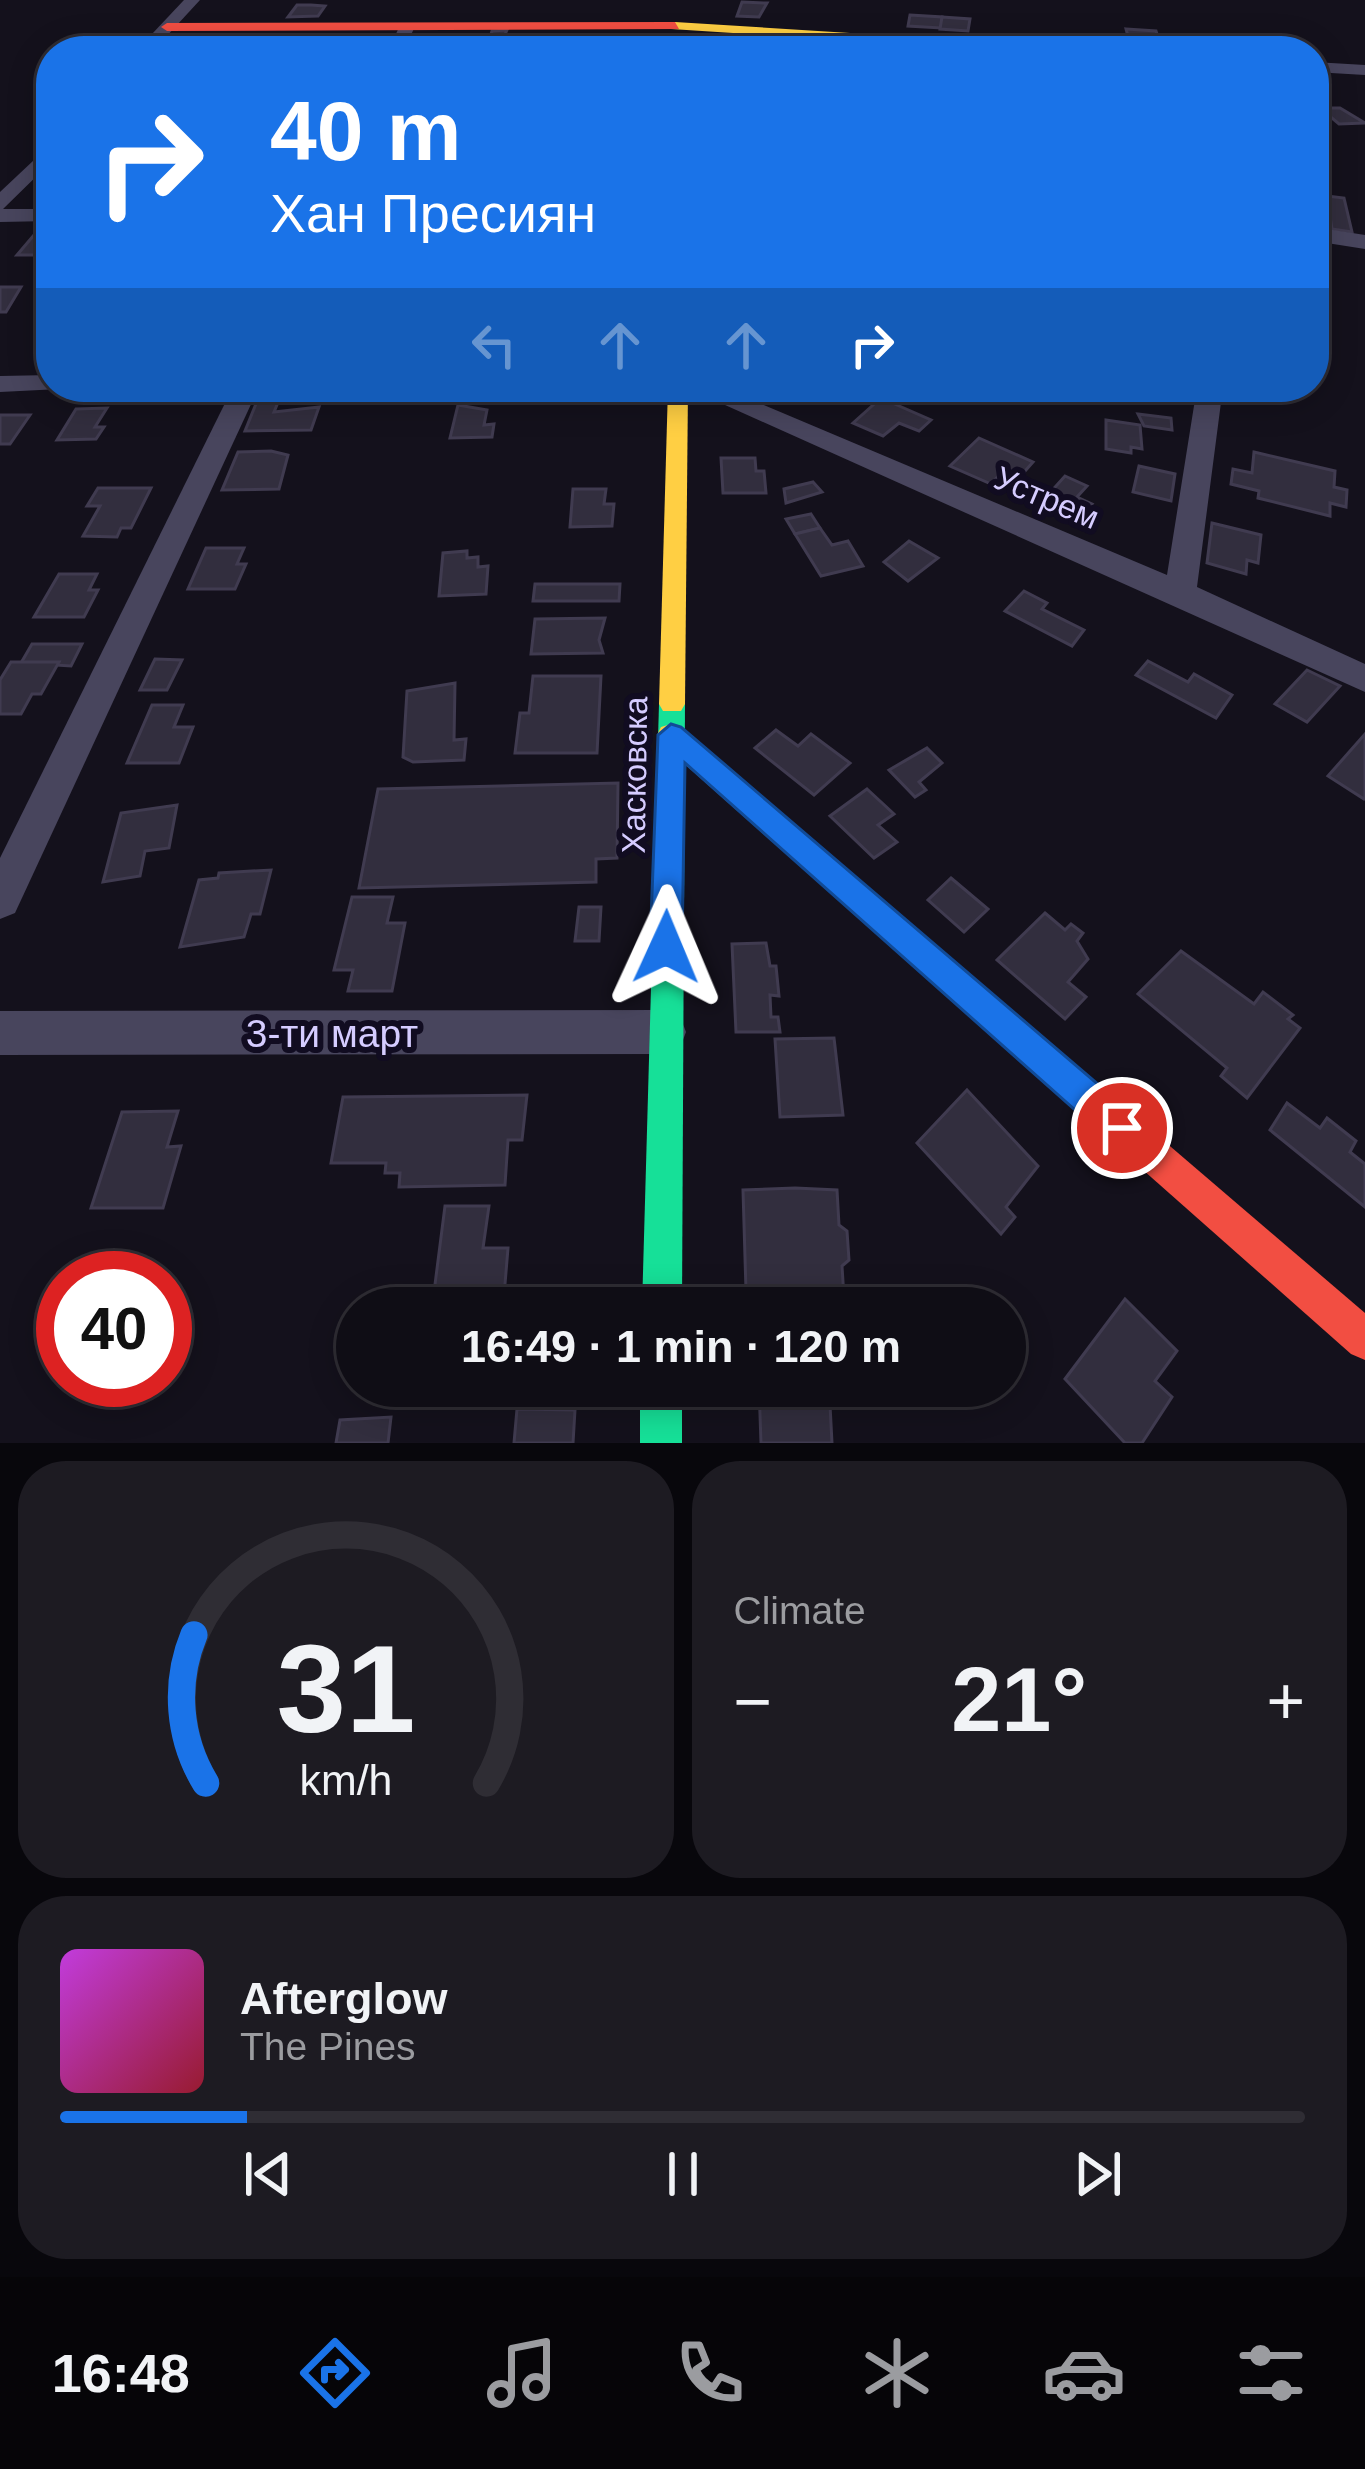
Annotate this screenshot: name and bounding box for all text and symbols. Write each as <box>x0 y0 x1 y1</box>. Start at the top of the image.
icon: right <box>72 84 228 240</box>
text: 40 m <box>270 84 461 178</box>
text: Хан Пресиян <box>270 183 596 243</box>
icon: left <box>461 312 527 378</box>
icon: ahead <box>587 312 653 378</box>
icon: ahead <box>713 312 779 378</box>
icon: right <box>839 312 905 378</box>
street label: Устрем <box>989 459 1105 536</box>
street label: Хасковска <box>615 695 654 854</box>
position arrow <box>603 884 729 1010</box>
street label: 3-ти март <box>246 1012 418 1055</box>
pin <box>1071 1077 1173 1179</box>
icon: arrive <box>1089 1095 1155 1161</box>
speed limit sign: 40 <box>36 1251 192 1407</box>
text: 16:49 · 1 min · 120 m <box>461 1321 901 1372</box>
text: Climate <box>734 1589 866 1632</box>
text: 31 <box>276 1619 415 1758</box>
text: 21° <box>951 1650 1087 1750</box>
text: − <box>734 1664 772 1738</box>
text: + <box>1266 1664 1305 1738</box>
text: km/h <box>299 1755 392 1803</box>
text: Afterglow <box>240 1973 448 2024</box>
text: The Pines <box>240 2025 416 2068</box>
icon: previous <box>235 2141 301 2207</box>
icon: pause <box>650 2141 716 2207</box>
icon: next <box>1065 2141 1131 2207</box>
icon: directions <box>293 2331 377 2415</box>
icon: music <box>480 2331 564 2415</box>
icon: phone <box>668 2331 752 2415</box>
icon: climate <box>855 2331 939 2415</box>
icon: car <box>1042 2331 1126 2415</box>
icon: filters <box>1229 2331 1313 2415</box>
text: 16:48 <box>52 2343 190 2403</box>

